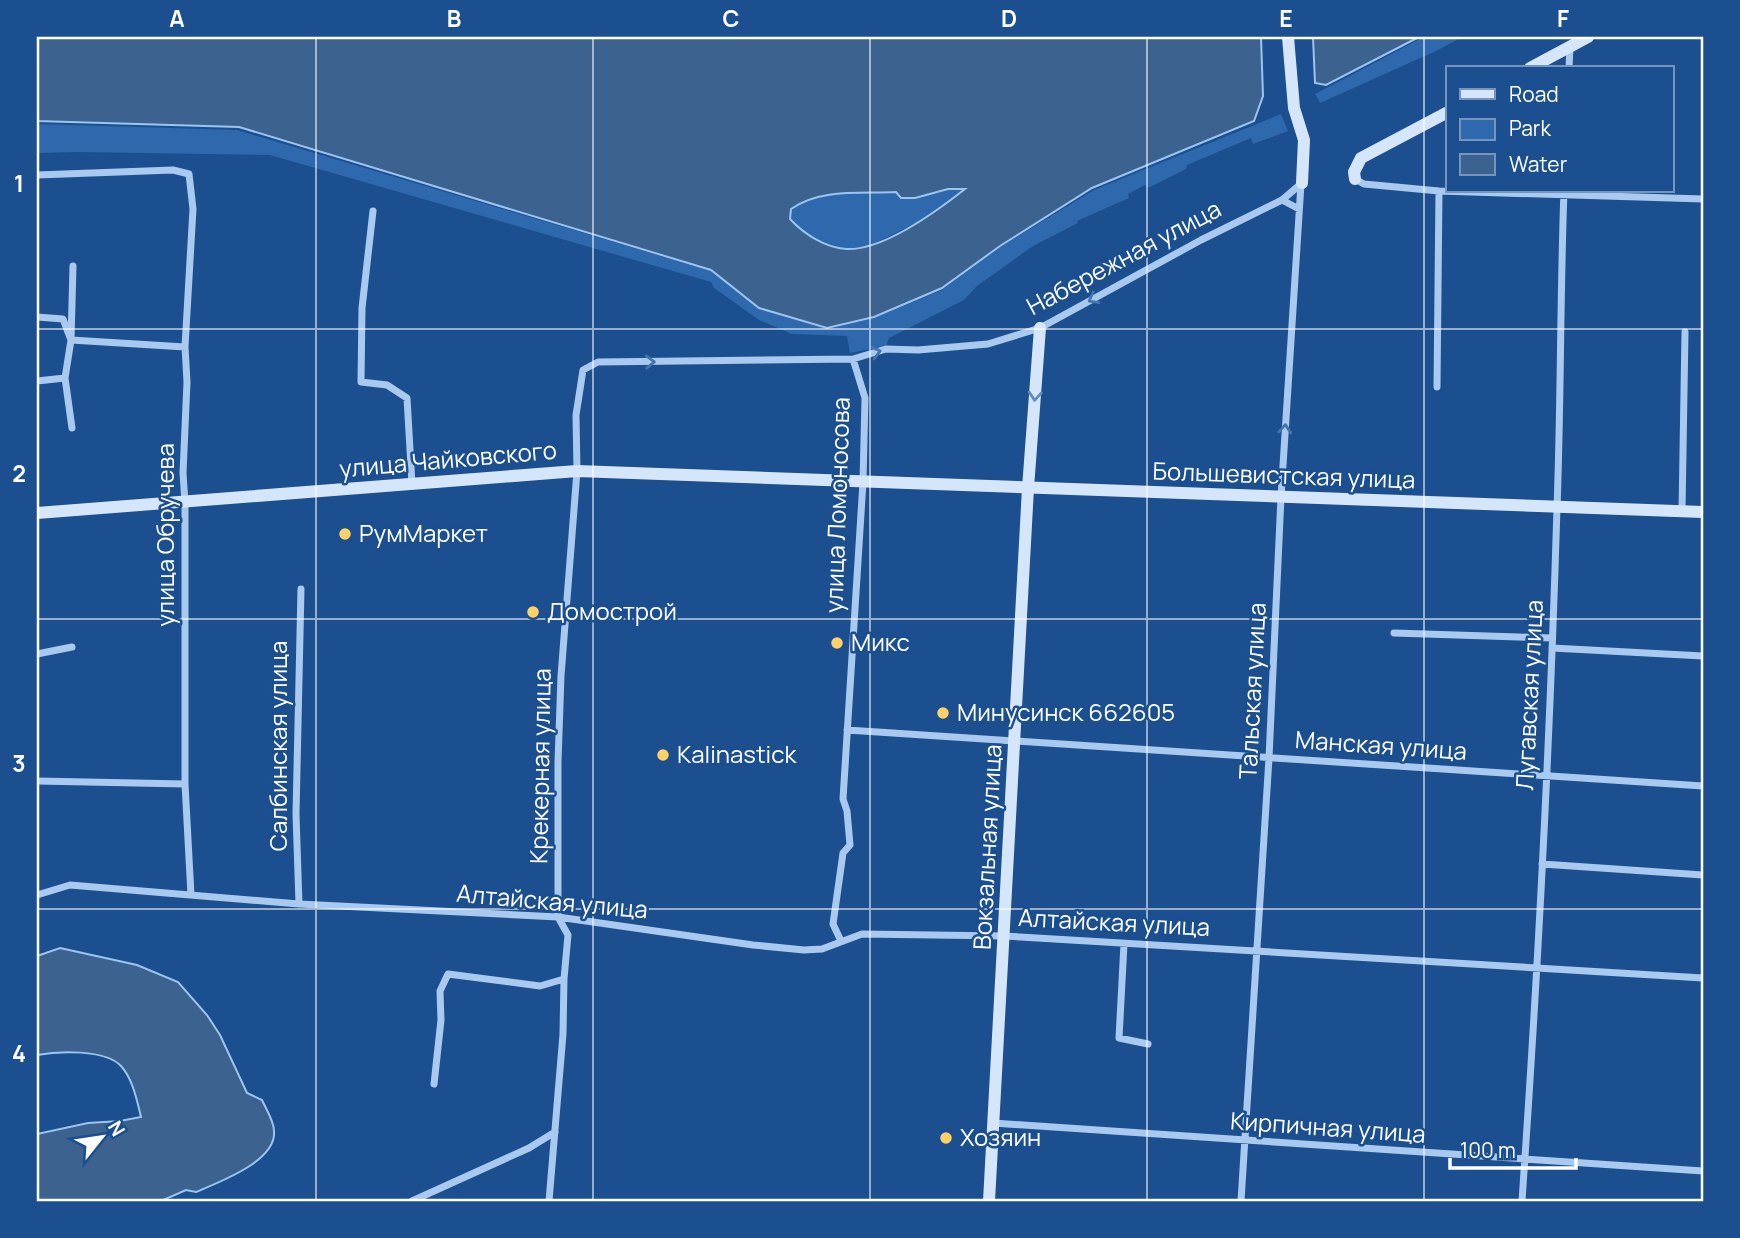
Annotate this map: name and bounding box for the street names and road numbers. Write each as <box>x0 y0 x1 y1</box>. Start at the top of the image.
street label: Набережная улица <box>1020 191 1226 322</box>
street label: улица Ломоносова <box>816 396 857 613</box>
street label: улица Чайковского <box>338 433 558 484</box>
street label: улица Обручева <box>148 443 181 627</box>
street label: Большевистская улица <box>1152 453 1416 496</box>
street label: Лугавская улица <box>1507 599 1550 791</box>
street label: Тальская улица <box>1230 602 1273 780</box>
street label: Салбинская улица <box>261 641 294 851</box>
street label: Крекерная улица <box>521 668 558 864</box>
street label: Манская улица <box>1294 722 1468 767</box>
street label: Вокзальная улица <box>965 743 1008 951</box>
street label: Алтайская улица <box>455 876 649 925</box>
street label: Алтайская улица <box>1017 900 1211 943</box>
street label: Кирпичная улица <box>1229 1103 1427 1150</box>

